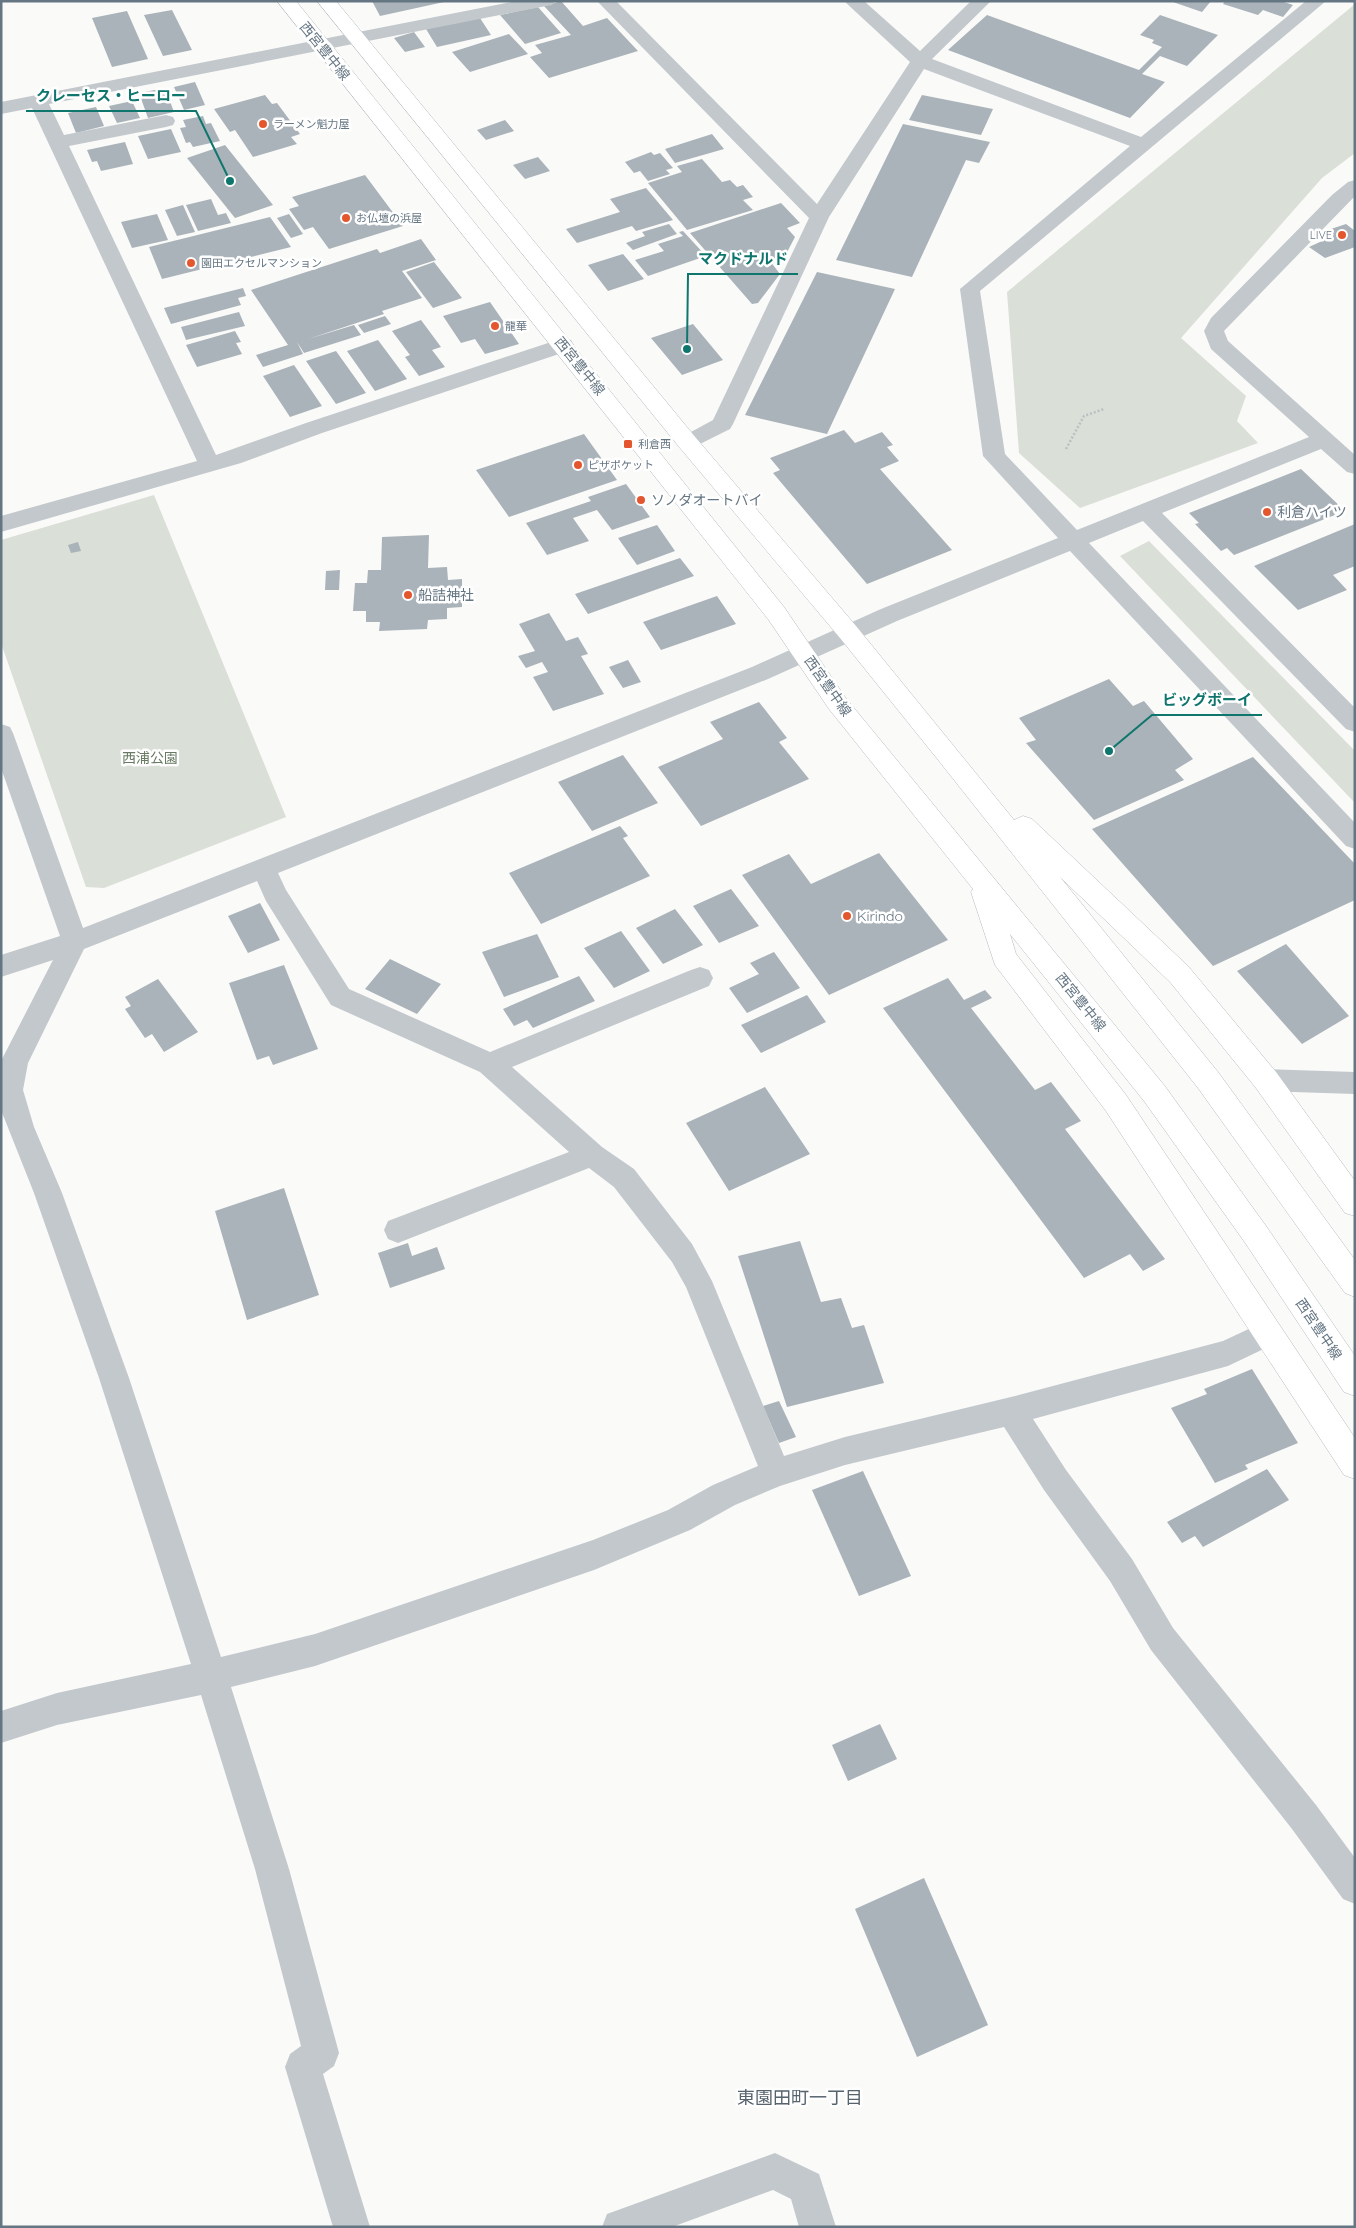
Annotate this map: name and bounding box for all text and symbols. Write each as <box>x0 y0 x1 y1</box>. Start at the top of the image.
street label: 西宮豊中線 <box>296 18 354 84</box>
callout: クレーセス・ヒーロー <box>26 81 196 111</box>
text: クレーセス・ヒーロー <box>36 86 186 105</box>
place label: ラーメン魁力屋 <box>273 117 350 131</box>
marker: ラーメン魁力屋 <box>257 118 269 130</box>
place label: お仏壇の浜屋 <box>356 211 422 225</box>
marker: お仏壇の浜屋 <box>340 212 352 224</box>
place label: LIVE <box>1310 228 1332 242</box>
marker: LIVE <box>1336 229 1348 241</box>
callout: マクドナルド <box>688 244 798 274</box>
text: マクドナルド <box>698 249 788 268</box>
place label: 園田エクセルマンション <box>201 256 322 270</box>
marker: 園田エクセルマンション <box>185 257 197 269</box>
place label: 龍華 <box>505 319 527 333</box>
marker: 龍華 <box>489 320 501 332</box>
street label: 西宮豊中線 <box>551 333 609 399</box>
place label: 利倉西 <box>638 437 671 451</box>
marker: 利倉西 <box>622 438 634 450</box>
place label: ピザポケット <box>588 458 654 472</box>
marker: ピザポケット <box>572 459 584 471</box>
place label: ソノダオートバイ <box>651 491 763 509</box>
marker: ソノダオートバイ <box>635 494 647 506</box>
place label: 利倉ハイツ <box>1277 503 1347 521</box>
marker: 利倉ハイツ <box>1261 506 1273 518</box>
place label: 船詰神社 <box>418 586 474 604</box>
marker: 船詰神社 <box>402 589 414 601</box>
street label: 西宮豊中線 <box>801 652 855 720</box>
callout: ビッグボーイ <box>1152 685 1262 715</box>
text: ビッグボーイ <box>1162 690 1252 709</box>
park label: 西浦公園 <box>122 749 178 767</box>
place label: Kirindo <box>857 907 903 925</box>
marker: Kirindo <box>841 910 853 922</box>
street label: 西宮豊中線 <box>1052 969 1110 1035</box>
street label: 西宮豊中線 <box>1292 1295 1346 1363</box>
district label: 東園田町一丁目 <box>737 2086 863 2109</box>

